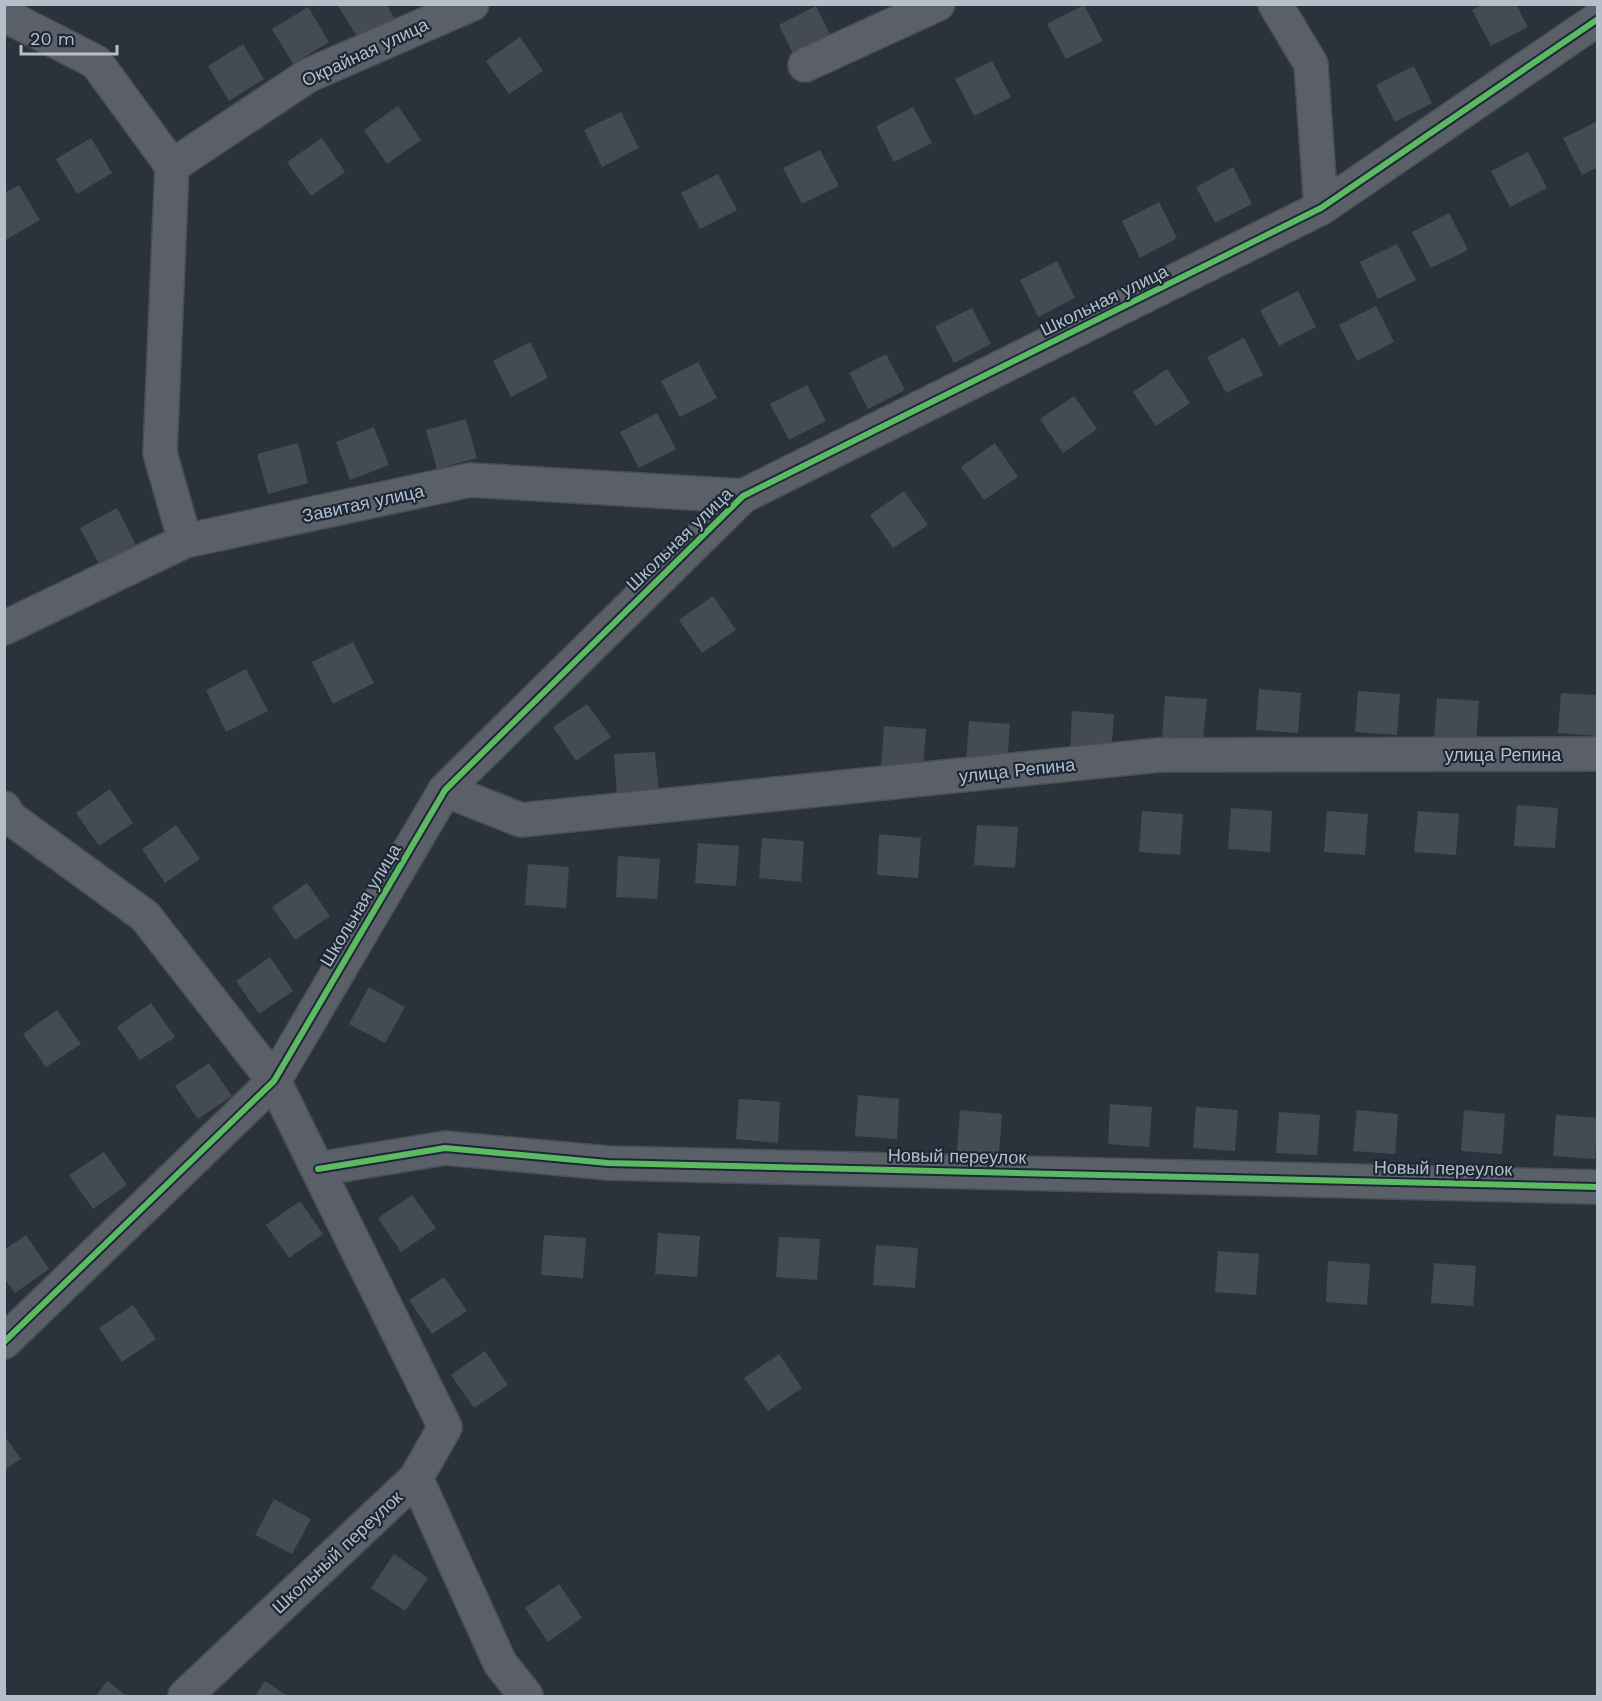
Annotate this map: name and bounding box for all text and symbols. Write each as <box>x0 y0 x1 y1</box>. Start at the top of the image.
street label: Окрайная улица <box>298 13 433 91</box>
scale bar <box>21 18 117 56</box>
text: 20 m <box>30 28 75 49</box>
street label: Школьная улица <box>1037 260 1172 340</box>
street label: Завитая улица <box>300 480 427 526</box>
street label: Школьная улица <box>622 482 737 595</box>
street label: улица Репина <box>1445 744 1562 765</box>
street label: улица Репина <box>958 753 1077 787</box>
street label: Школьная улица <box>315 839 405 970</box>
street label: Новый переулок <box>888 1144 1027 1168</box>
street label: Новый переулок <box>1374 1156 1513 1180</box>
street label: Школьный переулок <box>268 1486 406 1618</box>

